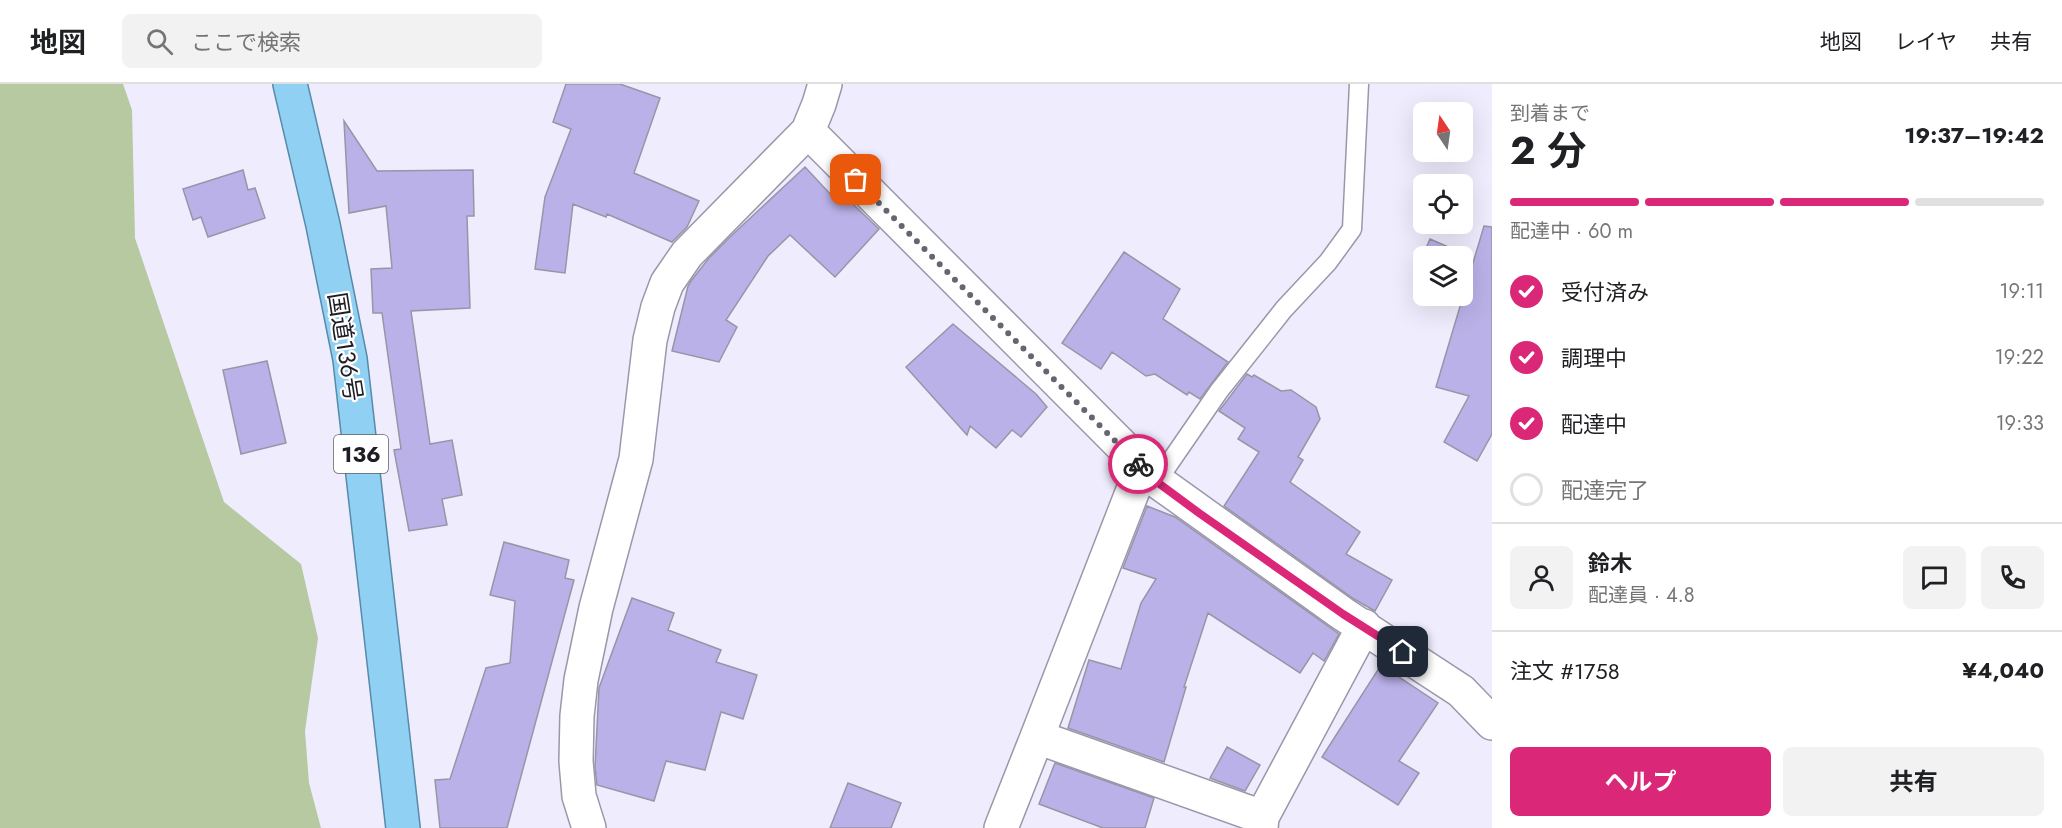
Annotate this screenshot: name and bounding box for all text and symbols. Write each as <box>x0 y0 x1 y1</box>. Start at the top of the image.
search box <box>122 14 542 68</box>
text: 地図 <box>30 22 86 63</box>
icon: search <box>143 25 176 58</box>
text: ここで検索 <box>191 26 301 58</box>
text: 地図 <box>1820 27 1862 57</box>
text: レイヤ <box>1895 27 1957 57</box>
text: 共有 <box>1990 27 2032 57</box>
text: 到着まで <box>1510 99 1590 128</box>
north arrow <box>1413 102 1473 162</box>
map controls <box>1413 102 1473 306</box>
text: 19:37–19:42 <box>1904 119 2044 151</box>
text: 2 分 <box>1510 122 1586 179</box>
pin <box>830 154 881 205</box>
icon: bag <box>839 163 872 196</box>
button: locate <box>1413 174 1473 234</box>
text: 配達中 · 60 m <box>1510 217 1633 246</box>
button: layers <box>1413 246 1473 306</box>
icon: check <box>1510 275 1543 308</box>
text: 受付済み <box>1561 276 1649 308</box>
text: 19:11 <box>1999 277 2044 306</box>
street label: 国道136号 <box>320 290 371 404</box>
icon: check <box>1510 341 1543 374</box>
text: 調理中 <box>1561 342 1627 374</box>
text: 19:22 <box>1995 343 2044 372</box>
icon: check <box>1510 407 1543 440</box>
text: 配達中 <box>1561 408 1627 440</box>
text: 19:33 <box>1996 409 2044 438</box>
courier <box>1108 434 1168 494</box>
road number: 136 <box>334 435 388 473</box>
icon: bike <box>1122 448 1155 481</box>
text: 配達完了 <box>1561 474 1649 506</box>
button: person <box>1510 546 1573 609</box>
button: chat <box>1903 546 1966 609</box>
button: phone <box>1981 546 2044 609</box>
text: 鈴木 <box>1588 547 1632 579</box>
text: 配達員 · 4.8 <box>1588 581 1695 610</box>
pin <box>1377 626 1428 677</box>
icon: home <box>1386 635 1419 668</box>
text: ¥4,040 <box>1962 654 2044 686</box>
text: 注文 #1758 <box>1510 655 1620 687</box>
button: ヘルプ <box>1510 747 1771 816</box>
button: 共有 <box>1783 747 2044 816</box>

